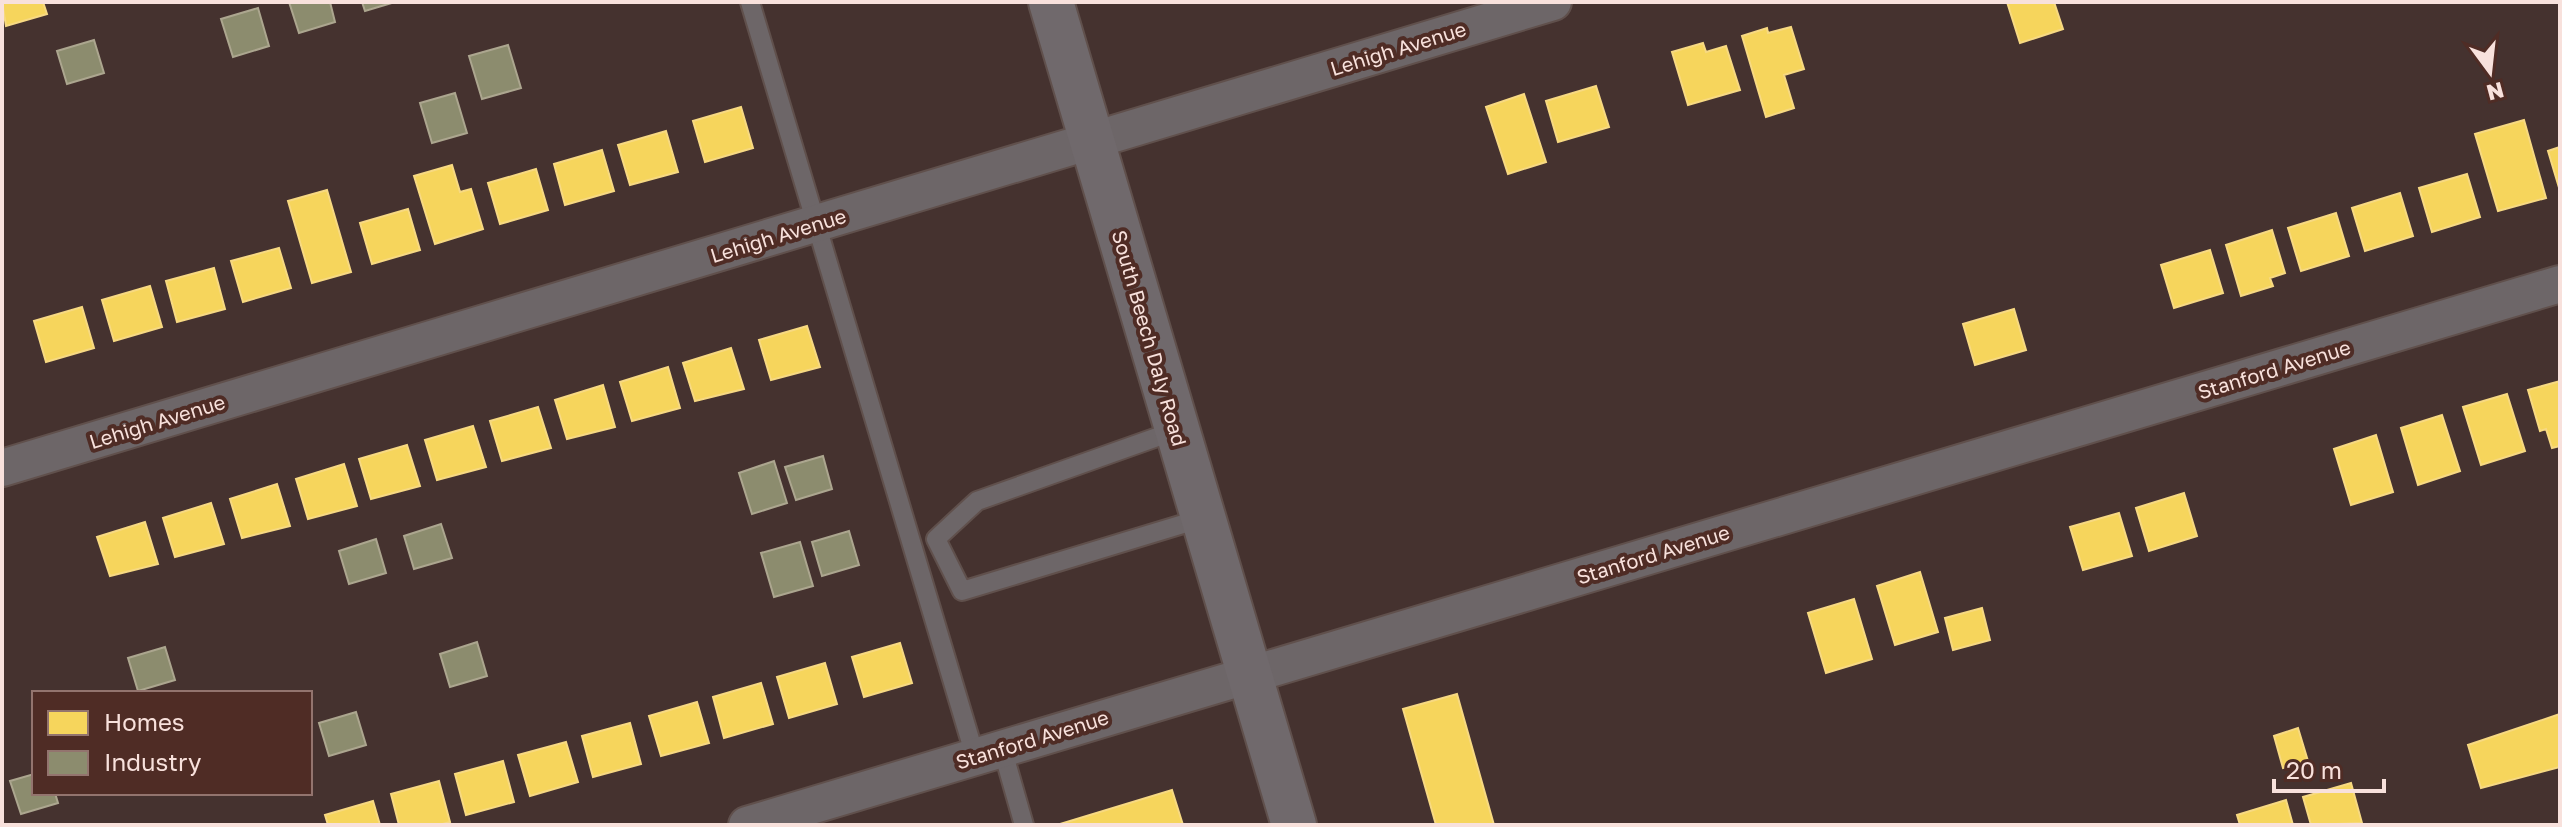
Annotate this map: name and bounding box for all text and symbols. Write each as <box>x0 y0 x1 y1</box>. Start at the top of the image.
street label: Lehigh Avenue <box>1327 16 1469 80</box>
north arrow <box>2450 32 2530 112</box>
text: N <box>2484 77 2507 107</box>
street label: Lehigh Avenue <box>707 203 849 267</box>
street label: South Beech Daly Road <box>1108 227 1192 449</box>
street label: Stanford Avenue <box>2195 334 2353 404</box>
street label: Lehigh Avenue <box>86 389 228 453</box>
street label: Stanford Avenue <box>1574 519 1732 589</box>
legend <box>32 691 312 795</box>
street label: Stanford Avenue <box>953 704 1111 774</box>
text: Homes <box>104 707 185 736</box>
scale bar <box>2274 743 2384 793</box>
text: Industry <box>104 747 201 776</box>
text: 20 m <box>2286 755 2342 784</box>

